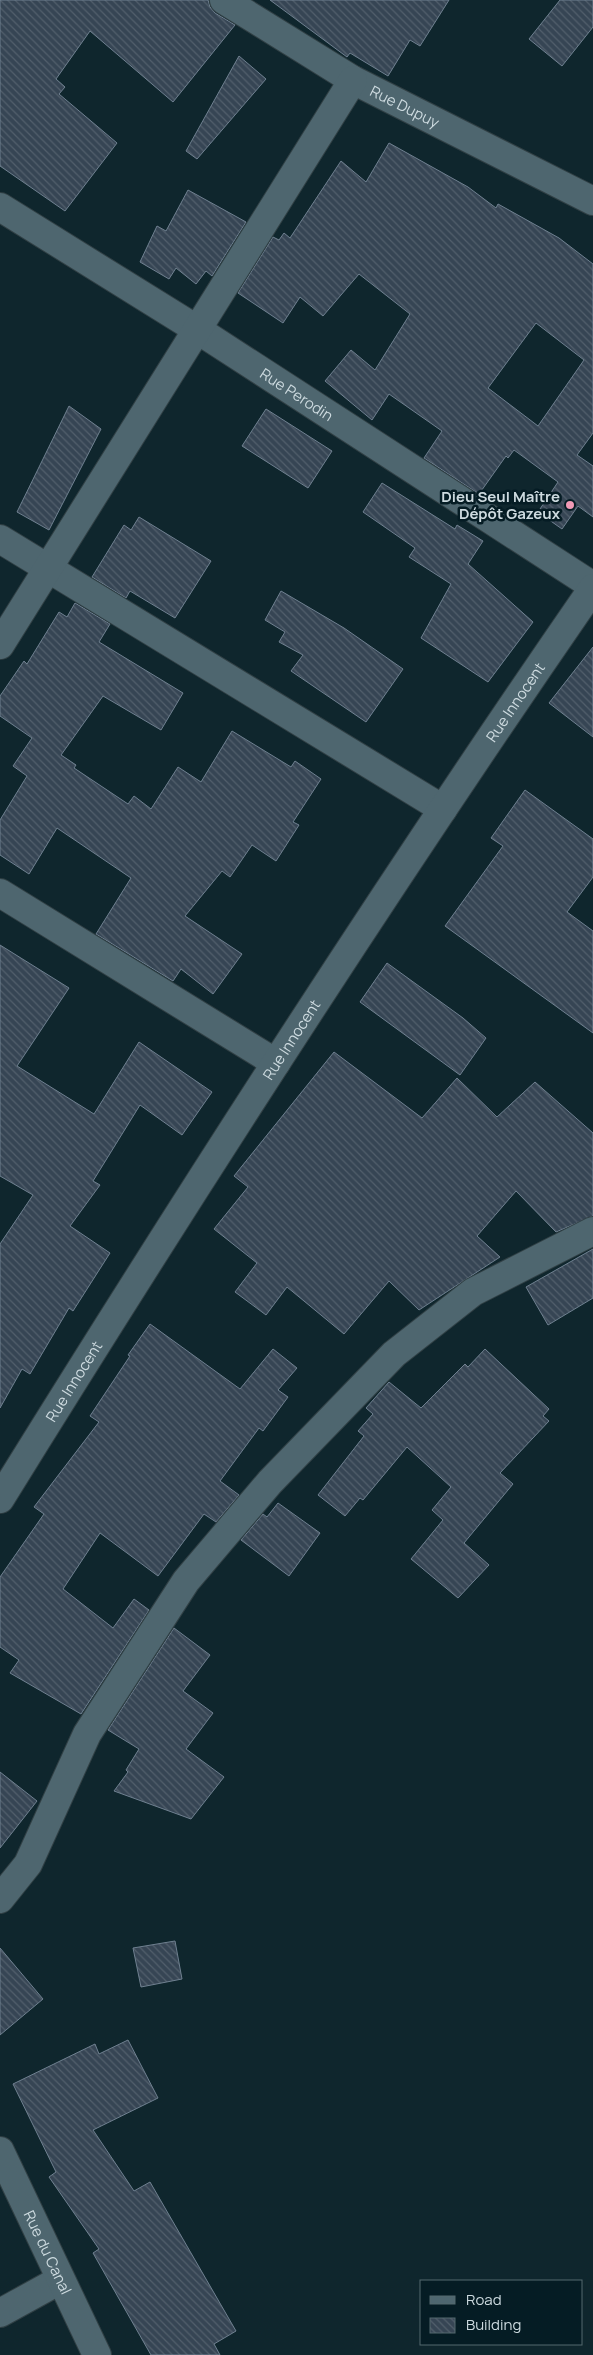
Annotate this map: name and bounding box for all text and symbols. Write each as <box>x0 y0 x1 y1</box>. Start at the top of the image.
street label: Rue Dupuy <box>367 80 443 132</box>
street label: Rue Perodin <box>256 363 338 426</box>
place label: Dieu Seul Maître Dépôt Gazeux <box>441 486 561 524</box>
marker: Dieu Seul Maître Dépôt Gazeux <box>564 499 576 511</box>
street label: Rue Innocent <box>480 658 549 746</box>
street label: Rue Innocent <box>257 995 325 1084</box>
street label: Rue Innocent <box>40 1337 107 1426</box>
street label: Rue du Canal <box>19 2207 77 2298</box>
legend <box>420 2280 583 2345</box>
text: Road <box>466 2289 502 2310</box>
text: Building <box>466 2314 521 2335</box>

